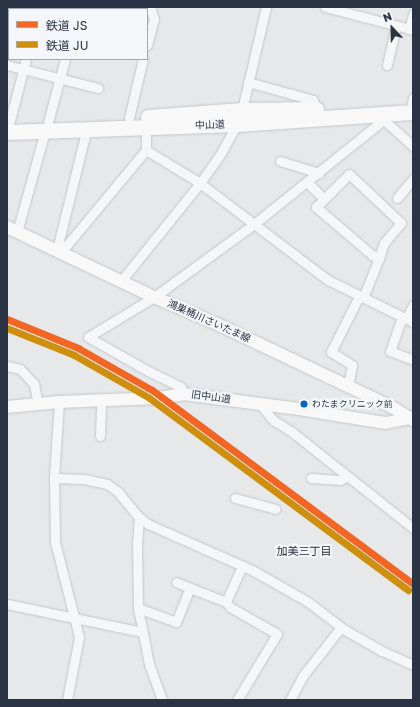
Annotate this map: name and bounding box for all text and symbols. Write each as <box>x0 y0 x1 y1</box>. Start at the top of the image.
legend <box>8 8 148 60</box>
north arrow <box>372 8 412 48</box>
text: N <box>381 9 394 24</box>
text: 鉄道 JS <box>46 18 87 33</box>
text: 鉄道 JU <box>46 38 88 53</box>
street label: 中山道 <box>195 118 225 132</box>
street label: 鴻巣桶川さいたま線 <box>165 297 253 345</box>
street label: 旧中山道 <box>190 388 232 406</box>
marker: わたまクリニック前 <box>299 399 309 409</box>
place label: わたまクリニック前 <box>312 399 393 409</box>
district label: 加美三丁目 <box>277 544 331 558</box>

